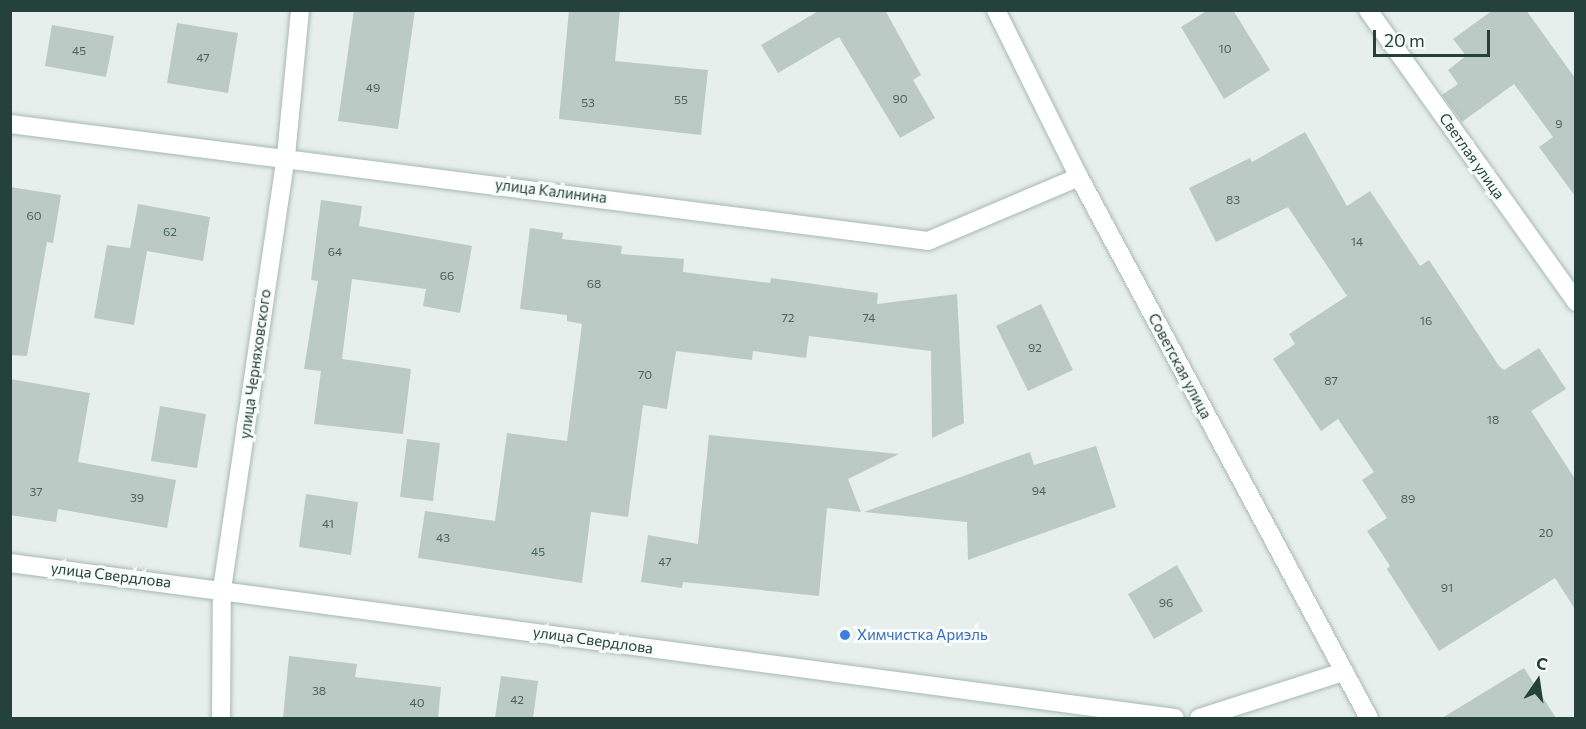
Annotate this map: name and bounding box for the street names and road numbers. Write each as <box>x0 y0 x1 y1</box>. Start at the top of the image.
street label: Светлая улица <box>1436 109 1508 203</box>
street label: улица Калинина <box>494 175 608 207</box>
street label: улица Черняховского <box>236 288 274 440</box>
street label: Советская улица <box>1145 310 1215 422</box>
street label: улица Свердлова <box>50 559 172 591</box>
street label: улица Свердлова <box>532 623 654 657</box>

